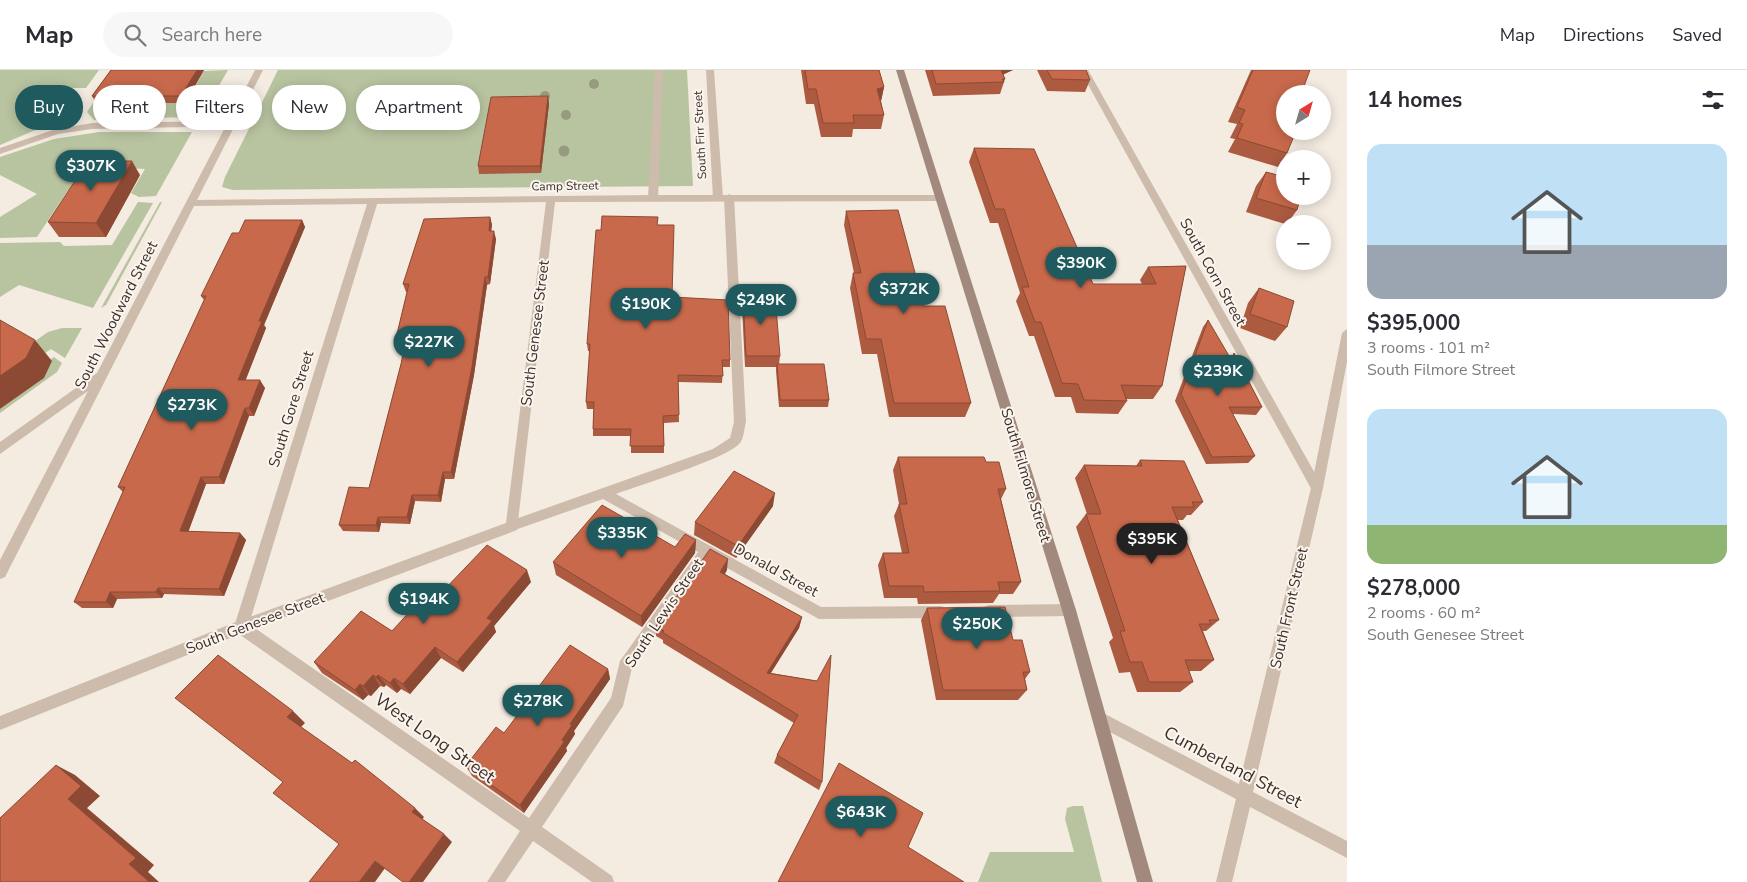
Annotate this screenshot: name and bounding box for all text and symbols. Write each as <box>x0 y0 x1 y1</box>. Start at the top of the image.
search box <box>103 12 453 57</box>
text: Map <box>25 19 73 51</box>
icon: search <box>121 21 149 49</box>
text: Search here <box>161 22 262 48</box>
text: Map <box>1500 23 1535 47</box>
text: Directions <box>1563 23 1644 47</box>
text: Saved <box>1672 23 1722 47</box>
chip: Buy <box>15 85 83 130</box>
chip: Rent <box>93 85 166 130</box>
chip: Filters <box>176 85 262 130</box>
chip: New <box>272 85 346 130</box>
chip: Apartment <box>356 85 480 130</box>
north arrow <box>1276 85 1331 140</box>
map controls <box>1276 85 1331 270</box>
text: 14 homes <box>1367 86 1462 114</box>
icon: filters <box>1699 86 1727 114</box>
street label: South Firr Street <box>690 90 710 180</box>
pin: $307K <box>56 150 126 192</box>
button: + <box>1276 150 1331 205</box>
text: $307K <box>66 155 116 177</box>
street label: Camp Street <box>531 177 600 195</box>
icon: home <box>1502 177 1592 267</box>
street label: South Corn Street <box>1175 215 1251 330</box>
button: − <box>1276 215 1331 270</box>
street label: South Woodward Street <box>70 237 162 393</box>
pin: $390K <box>1046 246 1116 289</box>
text: $390K <box>1056 252 1106 274</box>
street label: South Genesee Street <box>516 258 554 407</box>
pin: $372K <box>869 272 939 315</box>
text: $372K <box>879 278 929 300</box>
pin: $249K <box>726 284 796 326</box>
pin: $190K <box>611 288 681 330</box>
text: $249K <box>736 289 786 311</box>
text: $190K <box>621 293 671 315</box>
text: $395,000 <box>1367 309 1460 337</box>
pin: $227K <box>394 326 464 368</box>
text: $227K <box>404 331 454 353</box>
text: 3 rooms · 101 m² <box>1367 337 1490 359</box>
street label: South Gore Street <box>264 348 318 470</box>
pin: $239K <box>1183 354 1253 397</box>
text: South Filmore Street <box>1367 359 1515 381</box>
text: $239K <box>1193 360 1243 382</box>
pin: $273K <box>157 388 227 431</box>
text: $273K <box>167 394 217 416</box>
street label: South Filmore Street <box>996 406 1056 545</box>
icon: home <box>1502 442 1592 532</box>
pin: $335K <box>587 516 657 559</box>
text: $335K <box>597 522 647 544</box>
pin: $395K <box>1117 522 1187 565</box>
text: $395K <box>1127 528 1177 550</box>
street label: Donald Street <box>730 539 823 602</box>
street label: South Front Street <box>1265 545 1313 671</box>
street label: South Lewis Street <box>620 554 708 672</box>
text: $278,000 <box>1367 574 1460 602</box>
pin: $194K <box>389 582 459 625</box>
street label: South Genesee Street <box>183 587 328 659</box>
text: $194K <box>399 588 449 610</box>
text: 2 rooms · 60 m² <box>1367 602 1480 624</box>
pin: $250K <box>942 608 1012 650</box>
text: $250K <box>952 613 1002 635</box>
text: South Genesee Street <box>1367 624 1524 646</box>
pin: $278K <box>503 684 573 727</box>
street label: West Long Street <box>370 687 501 789</box>
text: $278K <box>513 690 563 712</box>
street label: Cumberland Street <box>1160 720 1307 814</box>
pin: $643K <box>826 796 896 838</box>
text: $643K <box>836 801 886 823</box>

